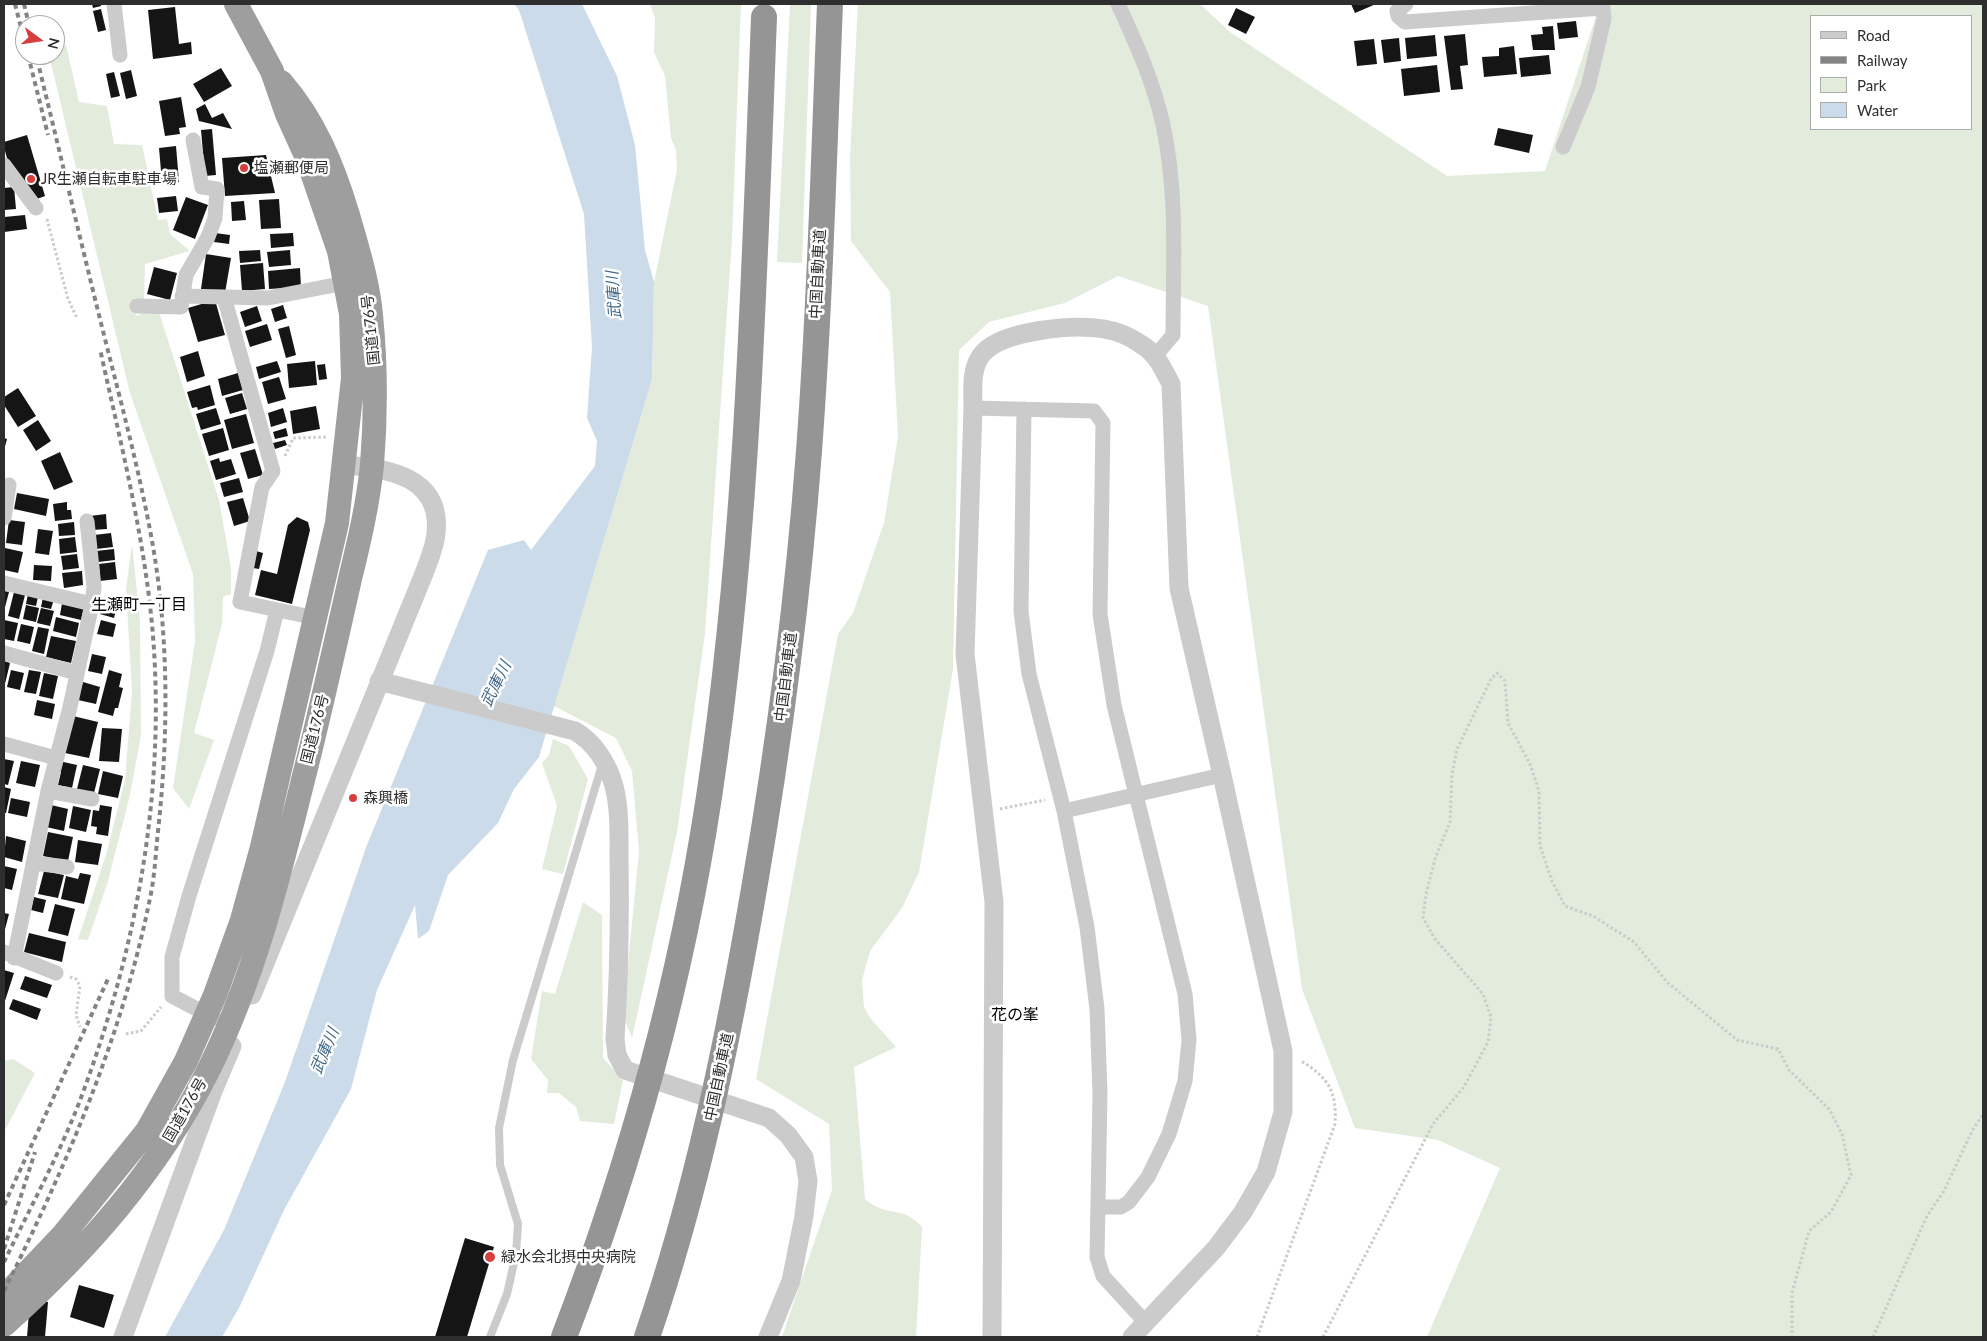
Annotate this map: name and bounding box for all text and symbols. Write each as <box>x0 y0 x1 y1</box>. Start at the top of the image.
north arrow <box>15 15 65 65</box>
legend <box>1810 15 1972 130</box>
text: Road <box>1857 26 1890 44</box>
text: N <box>45 36 64 51</box>
text: Railway <box>1857 51 1908 69</box>
text: Park <box>1857 76 1886 94</box>
text: Water <box>1857 101 1898 119</box>
place label: 塩瀬郵便局 <box>254 159 329 177</box>
marker: 塩瀬郵便局 <box>238 162 250 174</box>
place label: JR生瀬自転車駐車場 <box>41 170 177 188</box>
marker: JR生瀬自転車駐車場 <box>25 173 37 185</box>
street label: 中国自動車道 <box>807 229 829 319</box>
water label: 武庫川 <box>603 270 625 320</box>
street label: 国道176号 <box>358 294 384 366</box>
district label: 生瀬町一丁目 <box>91 595 187 615</box>
street label: 中国自動車道 <box>772 631 800 723</box>
water label: 武庫川 <box>477 658 515 710</box>
street label: 国道176号 <box>298 692 332 766</box>
place label: 森興橋 <box>363 789 408 807</box>
marker: 森興橋 <box>347 792 359 804</box>
district label: 花の峯 <box>991 1005 1039 1025</box>
water label: 武庫川 <box>307 1025 343 1077</box>
street label: 中国自動車道 <box>701 1031 737 1123</box>
street label: 国道176号 <box>159 1075 211 1145</box>
place label: 緑水会北摂中央病院 <box>501 1248 636 1266</box>
marker: 緑水会北摂中央病院 <box>483 1250 497 1264</box>

